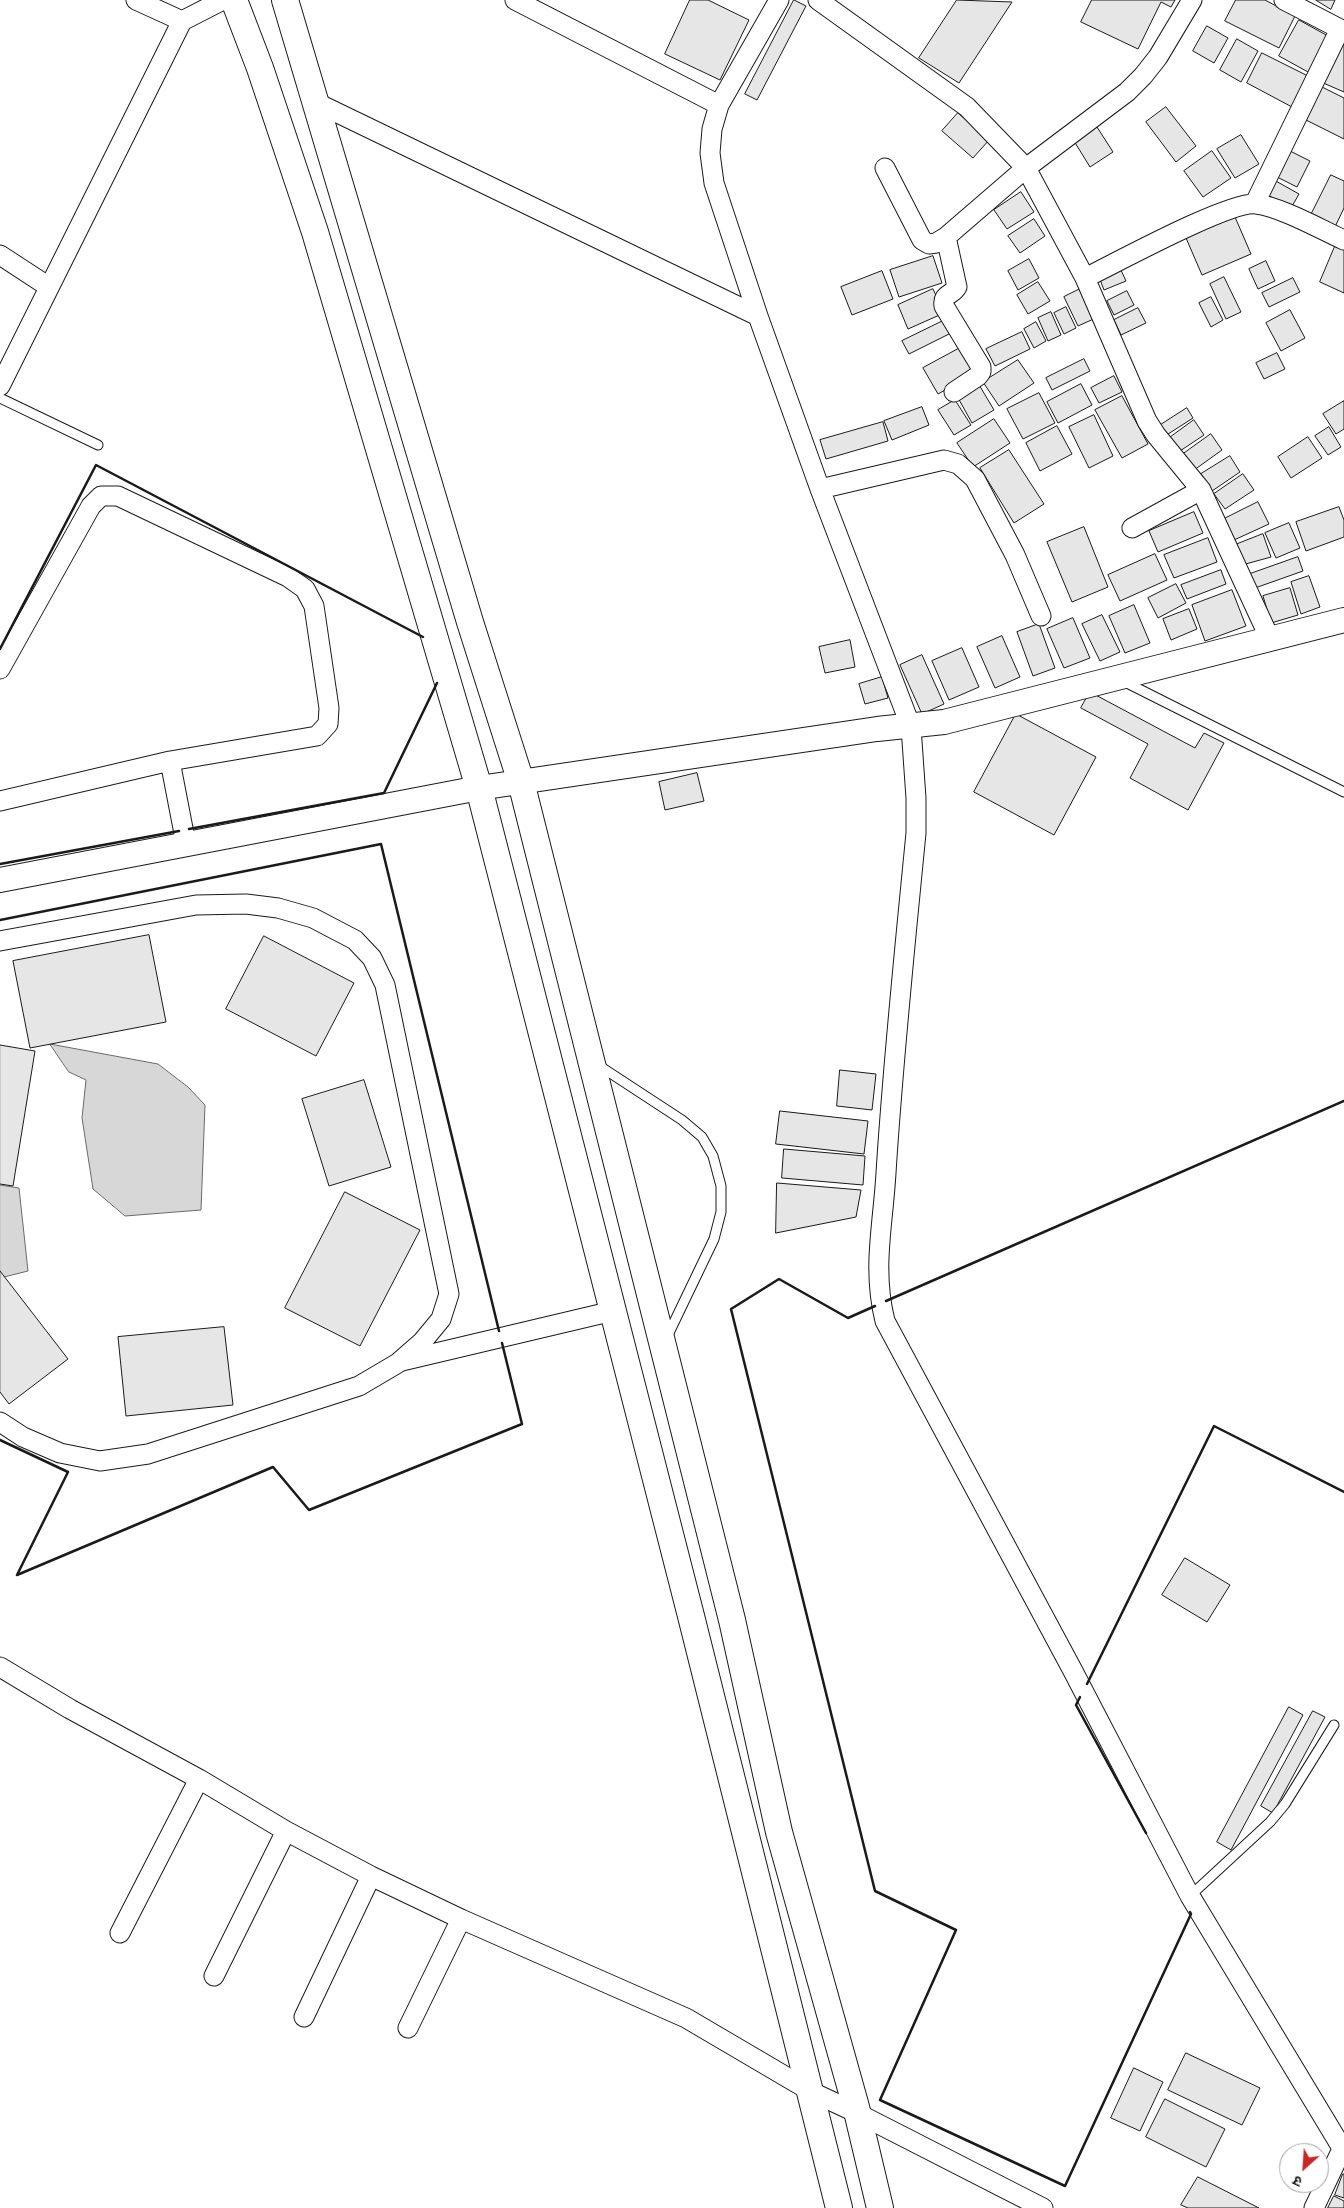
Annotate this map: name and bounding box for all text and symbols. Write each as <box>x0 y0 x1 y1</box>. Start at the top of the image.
north arrow <box>1279 2143 1329 2193</box>
text: उ <box>1290 2172 1305 2190</box>

